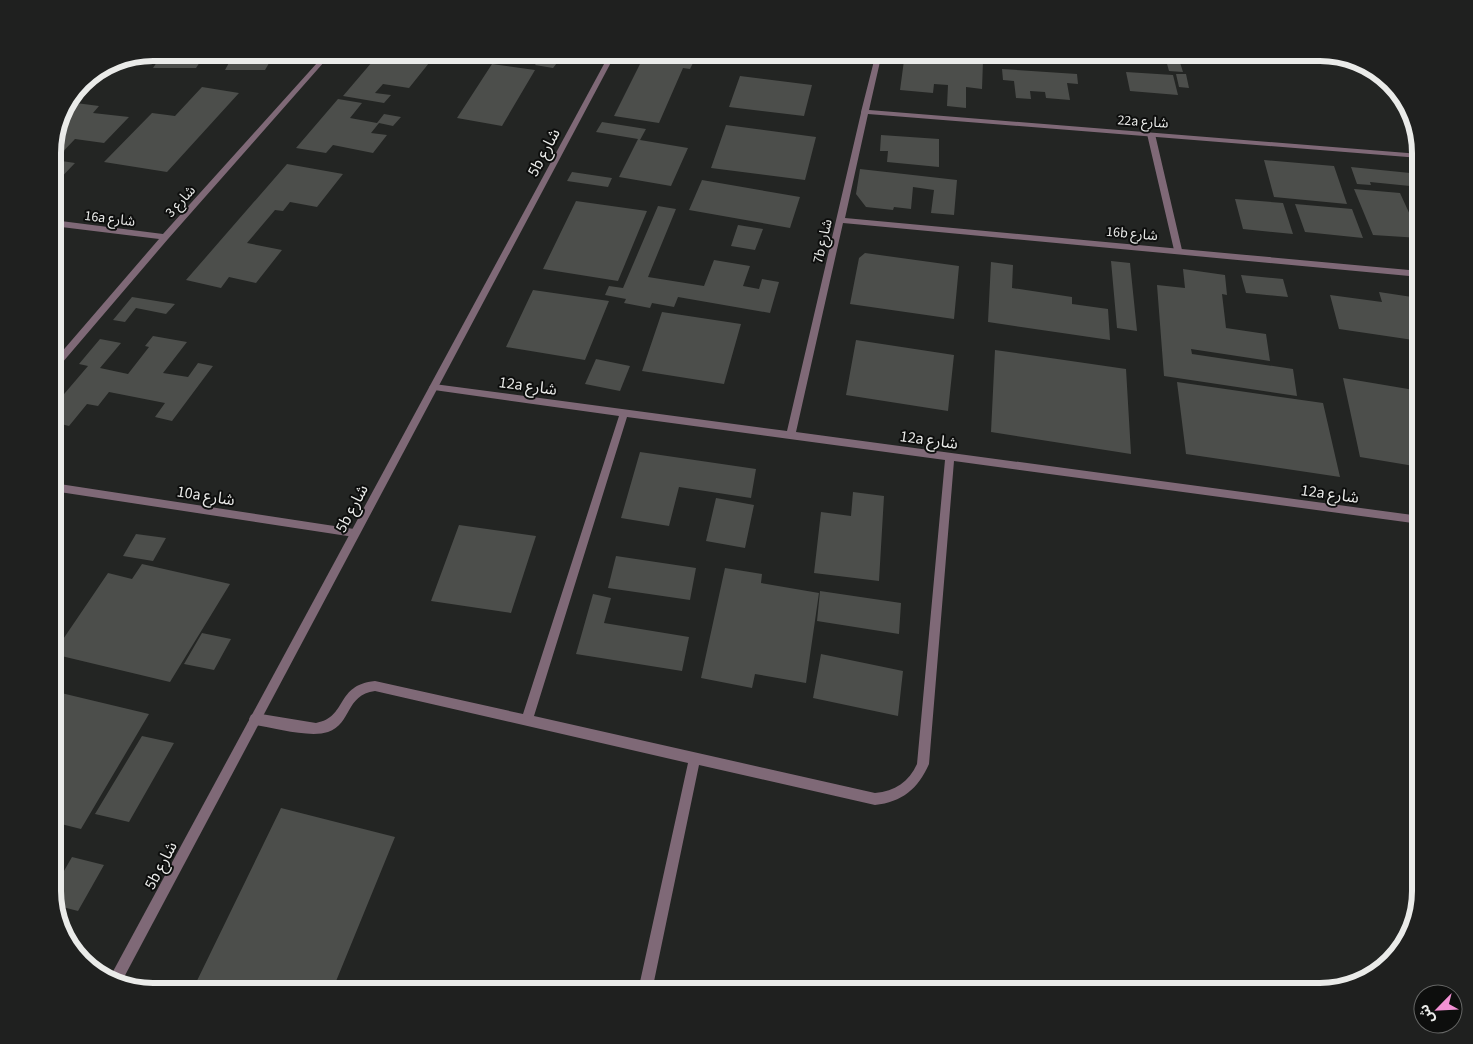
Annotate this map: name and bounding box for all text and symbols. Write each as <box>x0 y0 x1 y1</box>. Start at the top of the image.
street label: 22a شارع <box>1117 110 1169 134</box>
street label: 5b شارع <box>522 125 566 181</box>
street label: شارع 3 <box>161 181 201 222</box>
street label: 16a شارع <box>83 206 136 232</box>
street label: 7b شارع <box>808 217 838 265</box>
street label: 16b شارع <box>1105 222 1159 246</box>
street label: 12a شارع <box>497 371 558 402</box>
street label: 12a شارع <box>898 425 959 456</box>
street label: 12a شارع <box>1299 479 1360 510</box>
street label: 10a شارع <box>175 481 236 512</box>
street label: 5b شارع <box>330 481 374 537</box>
street label: 5b شارع <box>139 838 183 894</box>
north arrow <box>1413 984 1463 1034</box>
text: ش <box>1414 1001 1440 1027</box>

